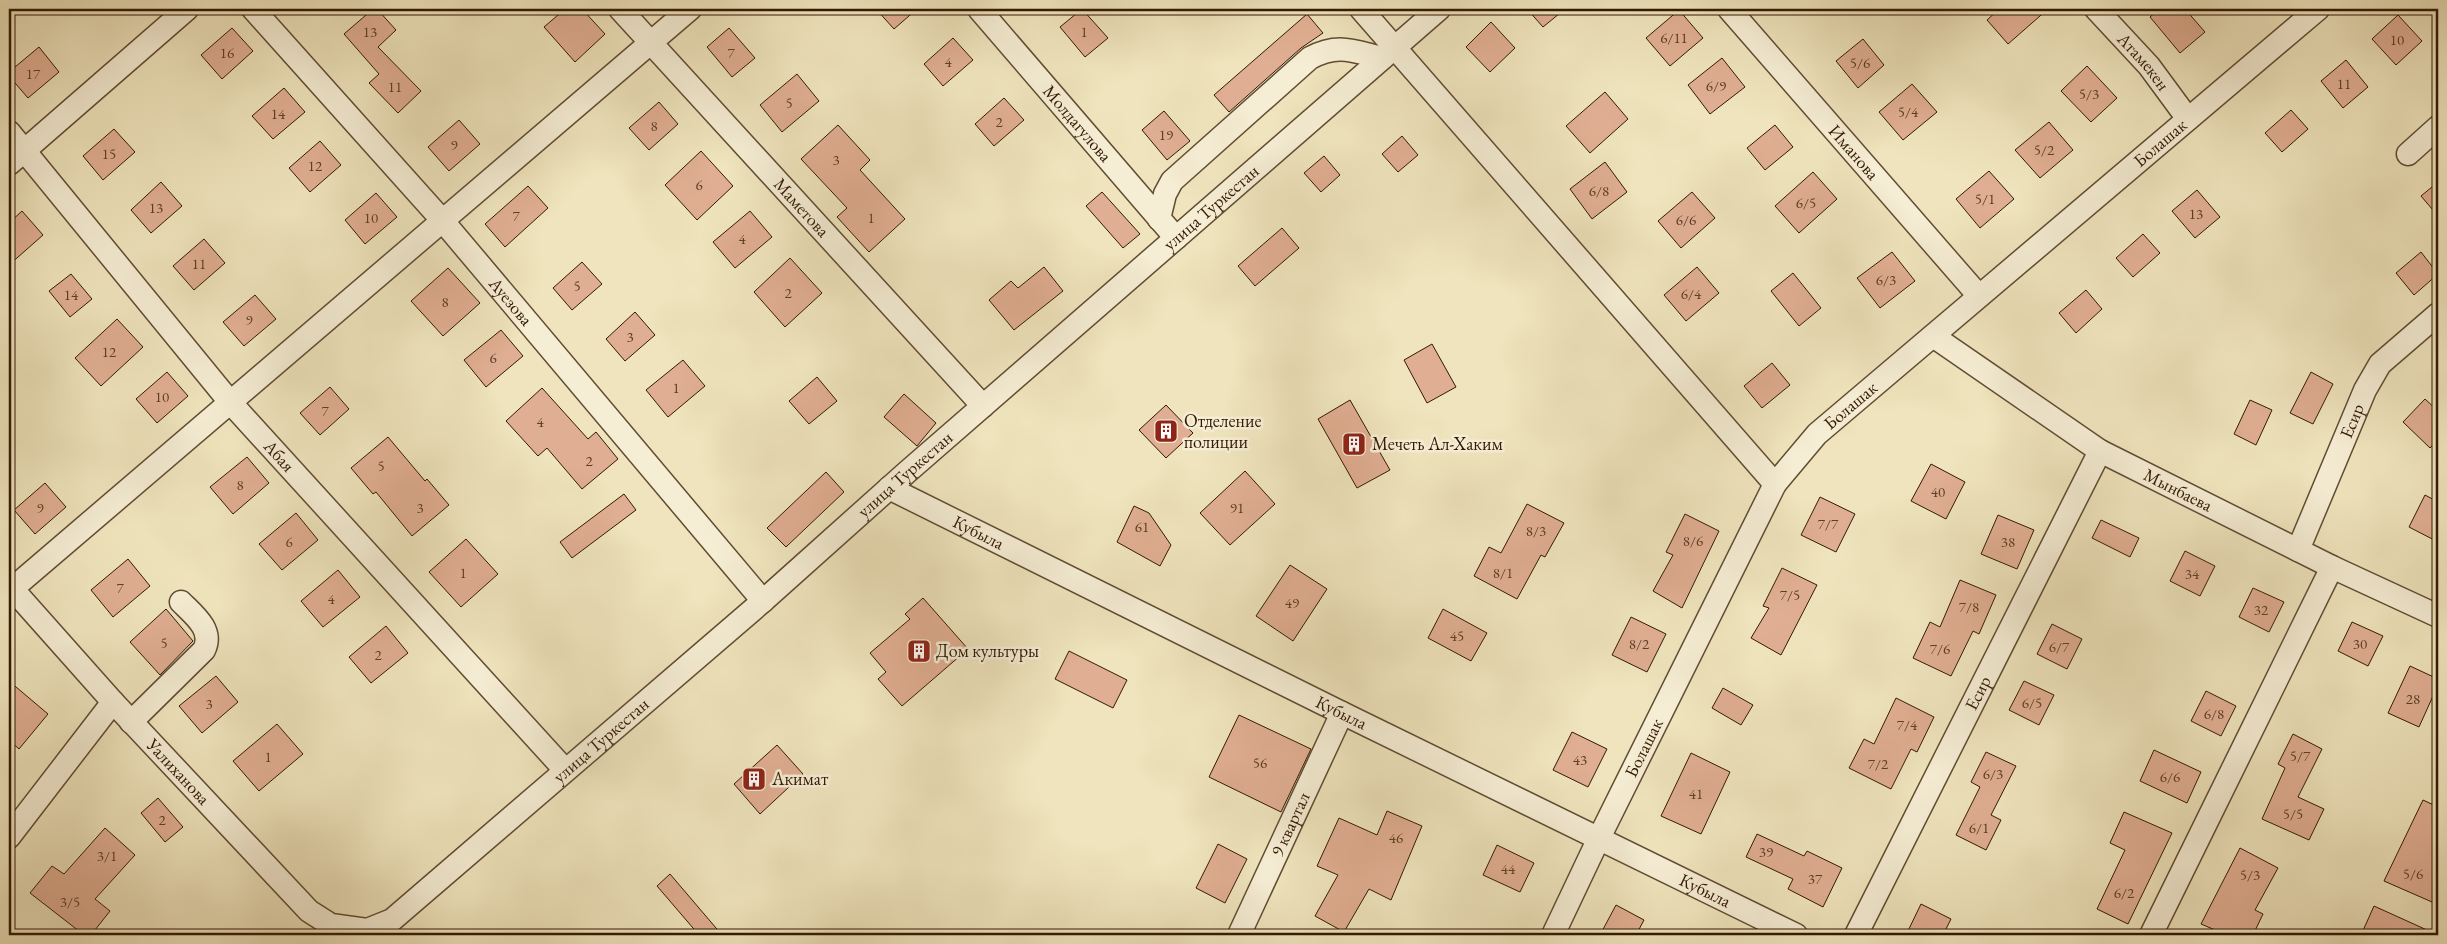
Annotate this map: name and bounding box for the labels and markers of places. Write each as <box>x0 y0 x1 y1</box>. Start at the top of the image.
place label: Отделение полиции <box>1184 409 1261 453</box>
building icon: Отделение полиции <box>1153 418 1179 444</box>
building icon: Мечеть Ал-Хаким <box>1341 431 1367 457</box>
place label: Мечеть Ал-Хаким <box>1372 432 1503 455</box>
building icon: Дом культуры <box>906 638 932 664</box>
place label: Дом культуры <box>936 639 1039 662</box>
building icon: Акимат <box>741 766 767 792</box>
place label: Акимат <box>771 767 829 790</box>

